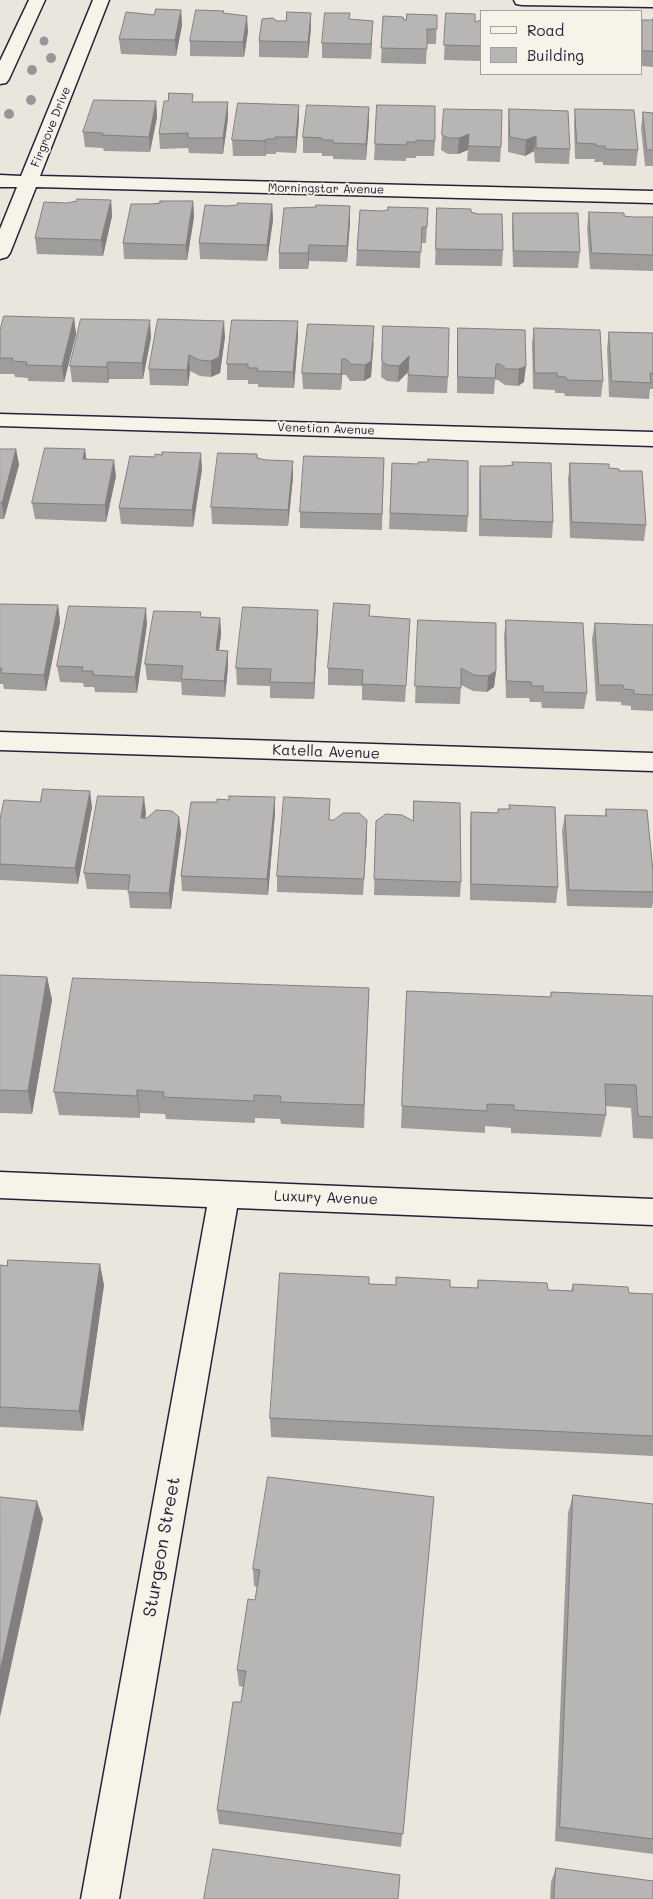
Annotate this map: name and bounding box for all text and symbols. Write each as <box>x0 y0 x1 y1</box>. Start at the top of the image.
legend <box>480 10 643 75</box>
text: Road <box>527 20 564 40</box>
text: Building <box>527 45 584 65</box>
street label: Firgrove Drive <box>28 85 74 169</box>
street label: Morningstar Avenue <box>268 181 384 197</box>
street label: Venetian Avenue <box>277 420 375 438</box>
street label: Katella Avenue <box>272 741 380 763</box>
street label: Luxury Avenue <box>274 1187 378 1209</box>
street label: Sturgeon Street <box>139 1475 185 1619</box>

